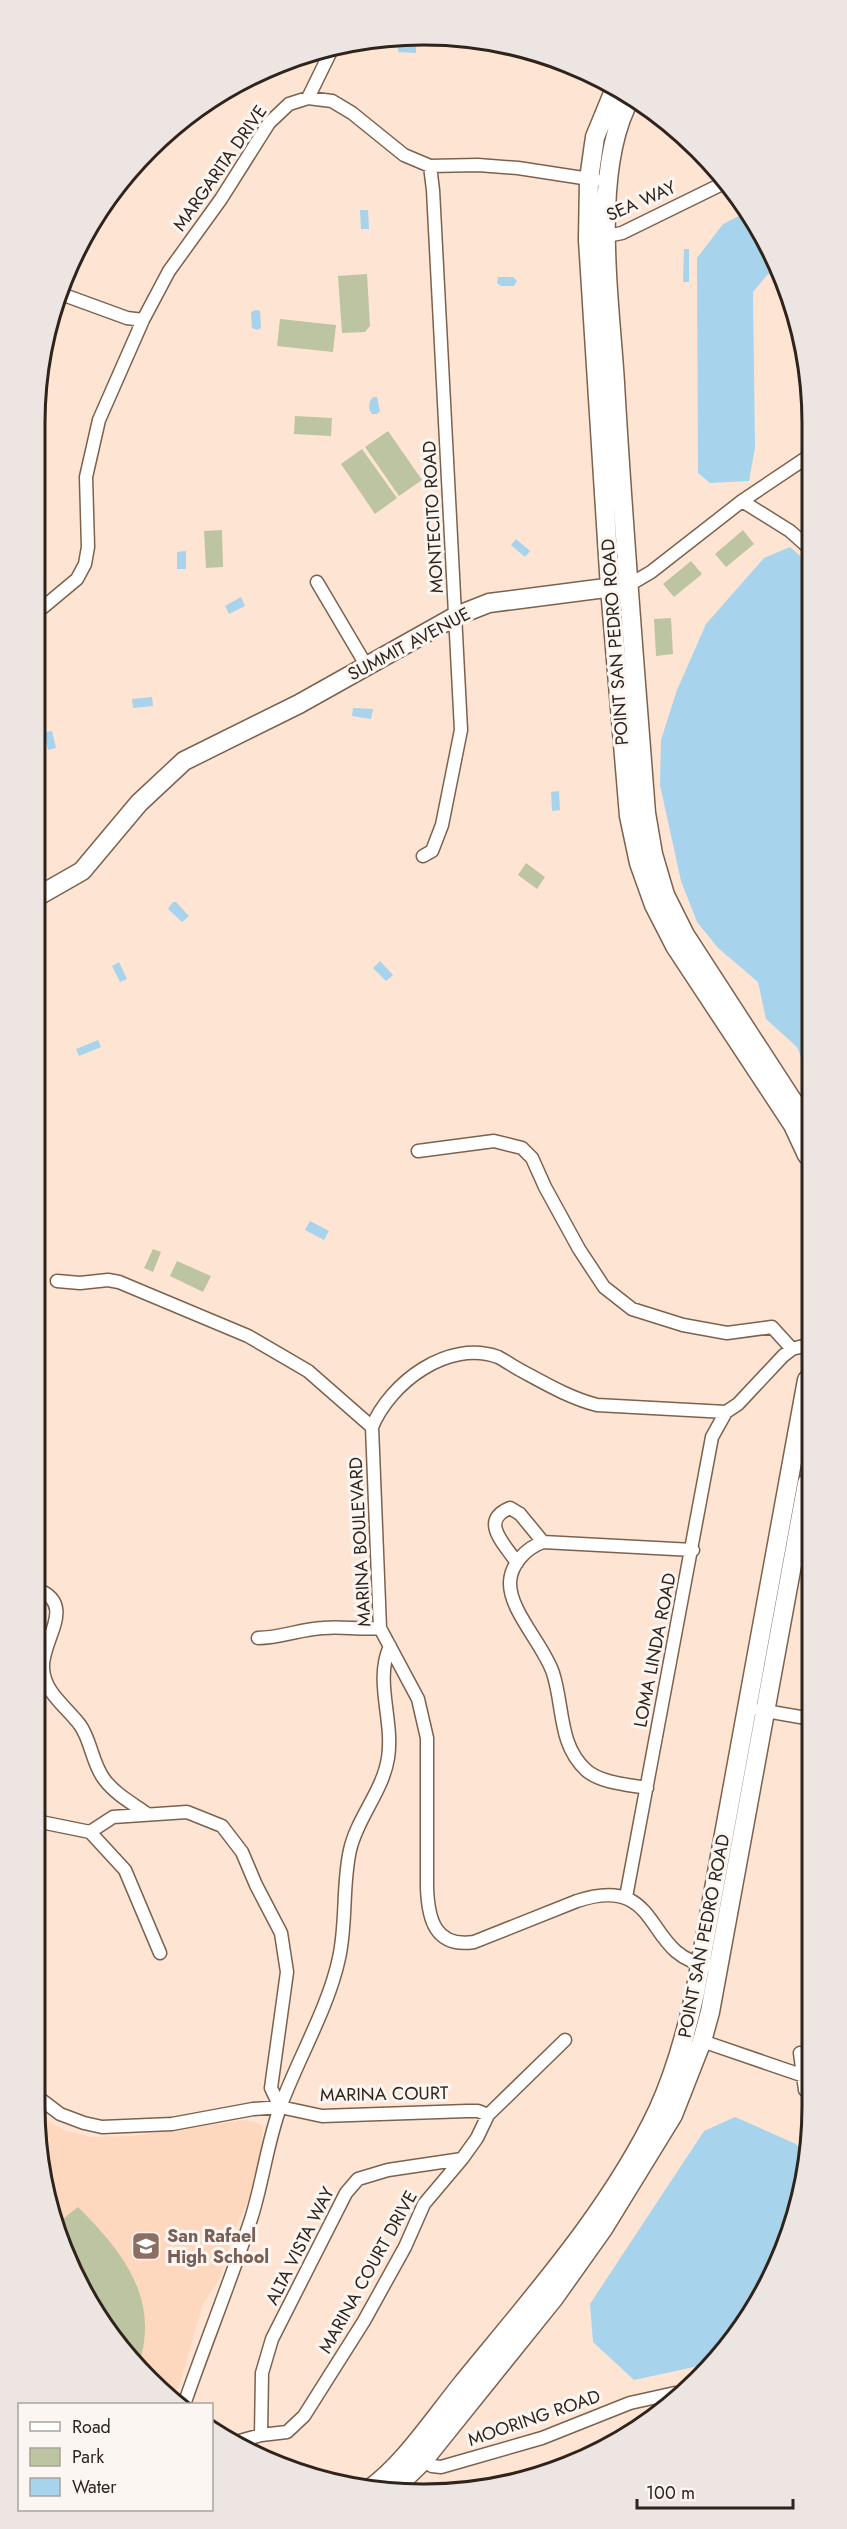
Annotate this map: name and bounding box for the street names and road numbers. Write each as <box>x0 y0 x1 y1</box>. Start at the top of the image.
street label: MARGARITA DRIVE <box>167 100 273 236</box>
street label: SEA WAY <box>602 174 681 228</box>
street label: MONTECITO ROAD <box>416 440 450 594</box>
street label: POINT SAN PEDRO ROAD <box>595 538 635 746</box>
street label: SUMMIT AVENUE <box>343 601 475 687</box>
street label: MARINA BOULEVARD <box>343 1456 377 1628</box>
street label: LOMA LINDA ROAD <box>627 1570 683 1730</box>
street label: POINT SAN PEDRO ROAD <box>671 1832 737 2040</box>
street label: MARINA COURT <box>320 2080 449 2108</box>
street label: ALTA VISTA WAY <box>259 2182 341 2310</box>
street label: MARINA COURT DRIVE <box>312 2186 424 2358</box>
street label: MOORING ROAD <box>464 2383 604 2453</box>

